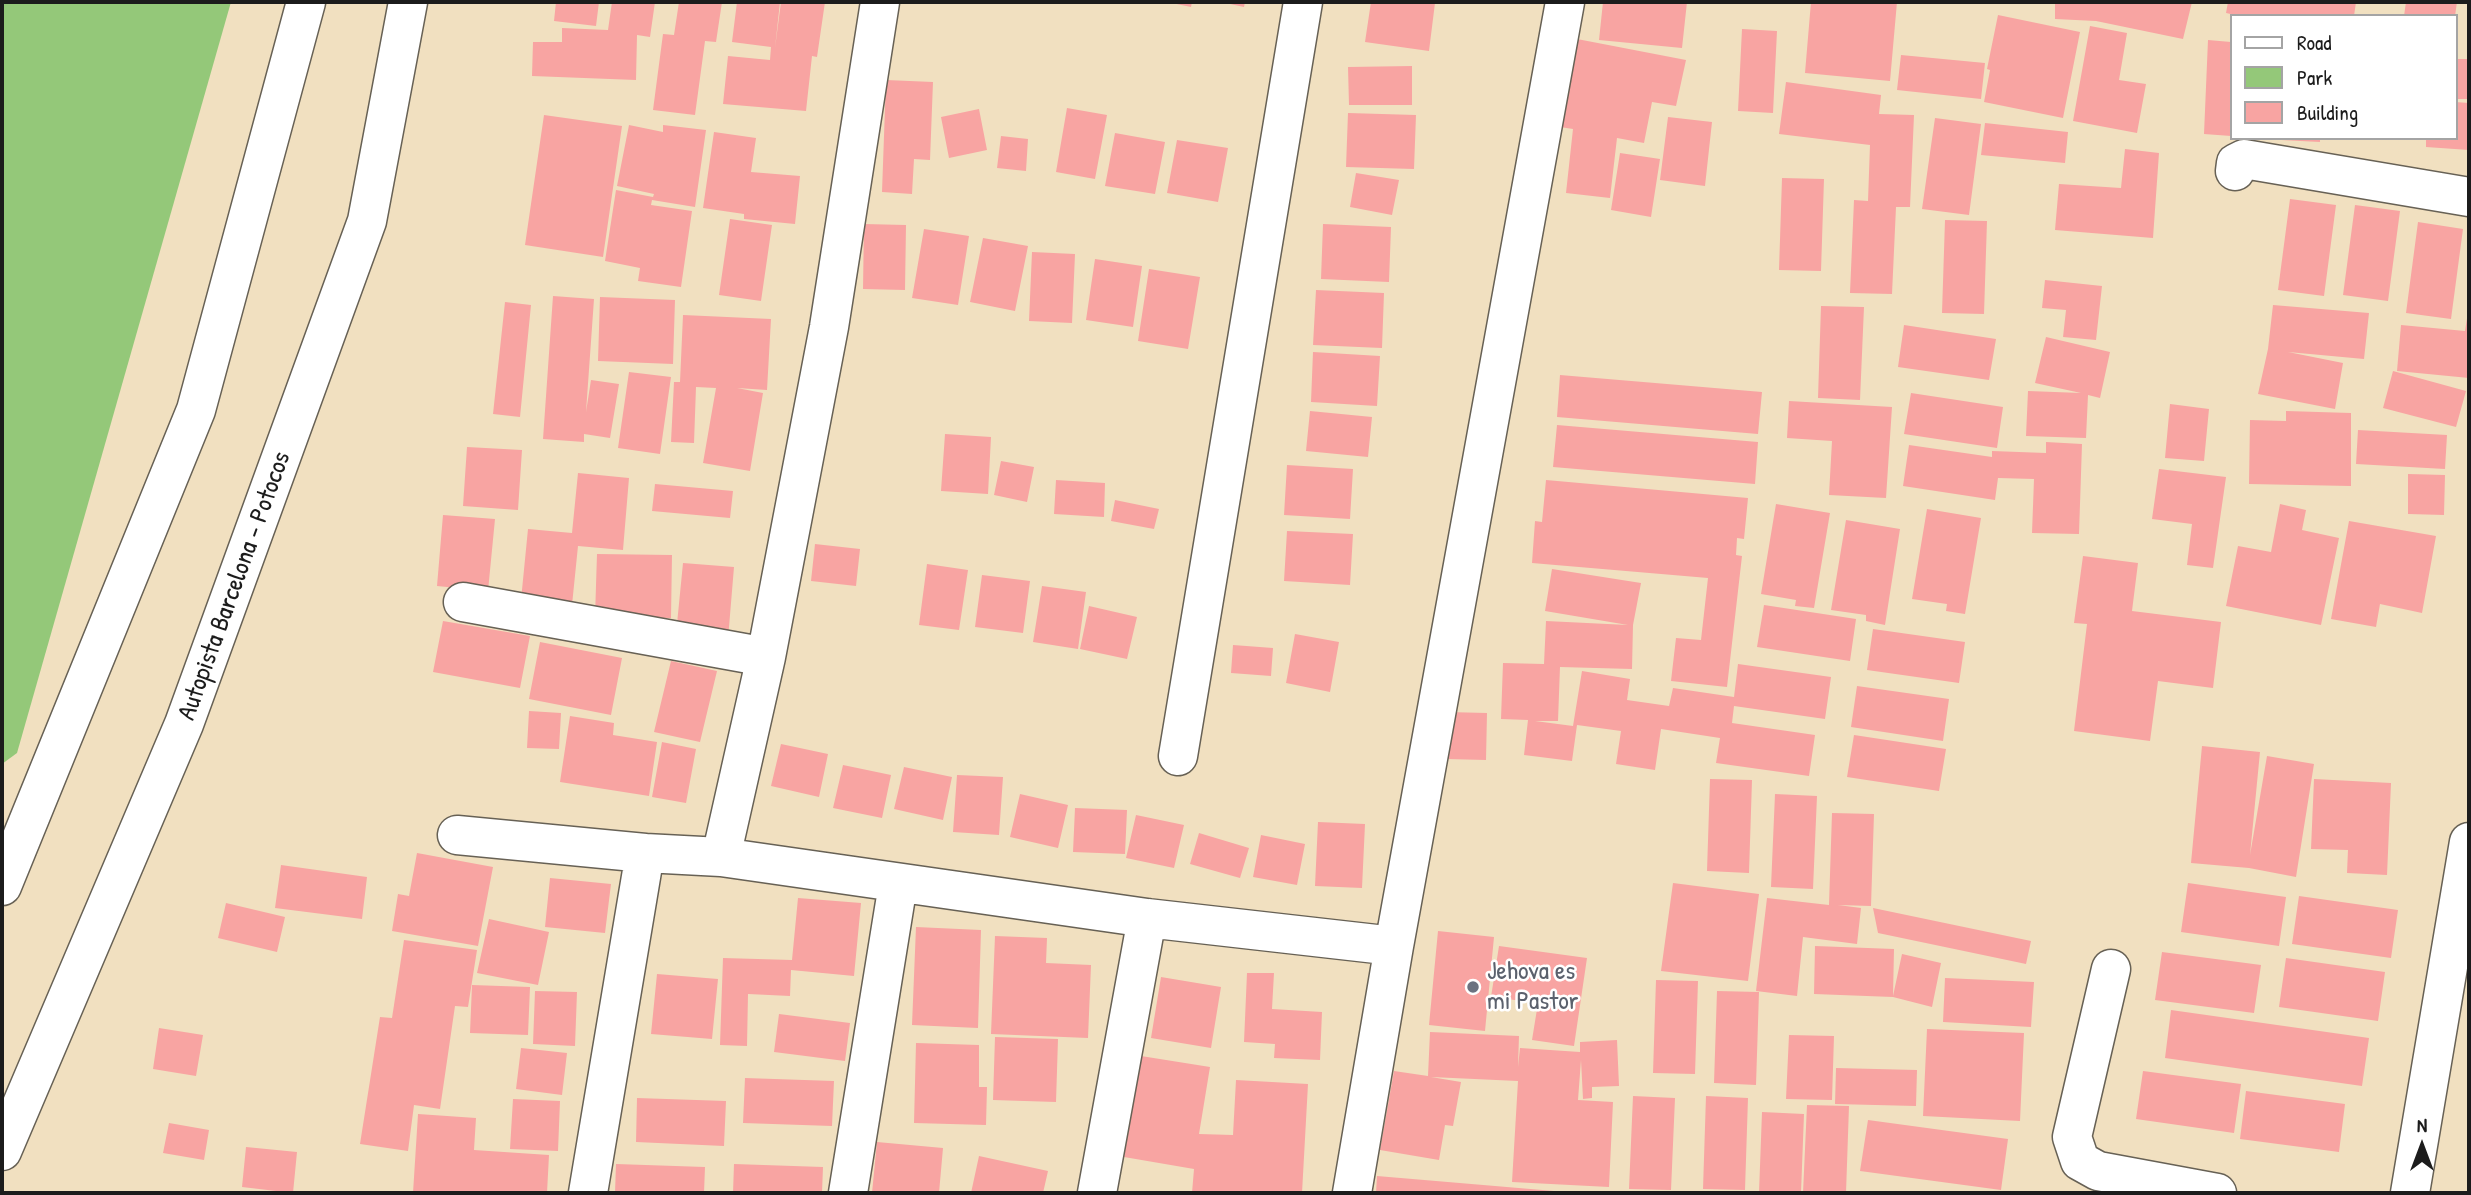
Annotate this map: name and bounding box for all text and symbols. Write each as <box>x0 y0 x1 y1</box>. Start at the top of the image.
legend <box>2230 14 2457 140</box>
text: Road <box>2297 28 2331 57</box>
text: Park <box>2297 63 2332 92</box>
text: Building <box>2297 98 2358 127</box>
street label: Autopista Barcelona - Potocos <box>172 448 298 724</box>
place label: Jehova es mi Pastor <box>1487 956 1579 1018</box>
marker: Jehova es mi Pastor <box>1465 979 1481 995</box>
north arrow <box>2387 1111 2457 1181</box>
text: N <box>2417 1112 2427 1138</box>

